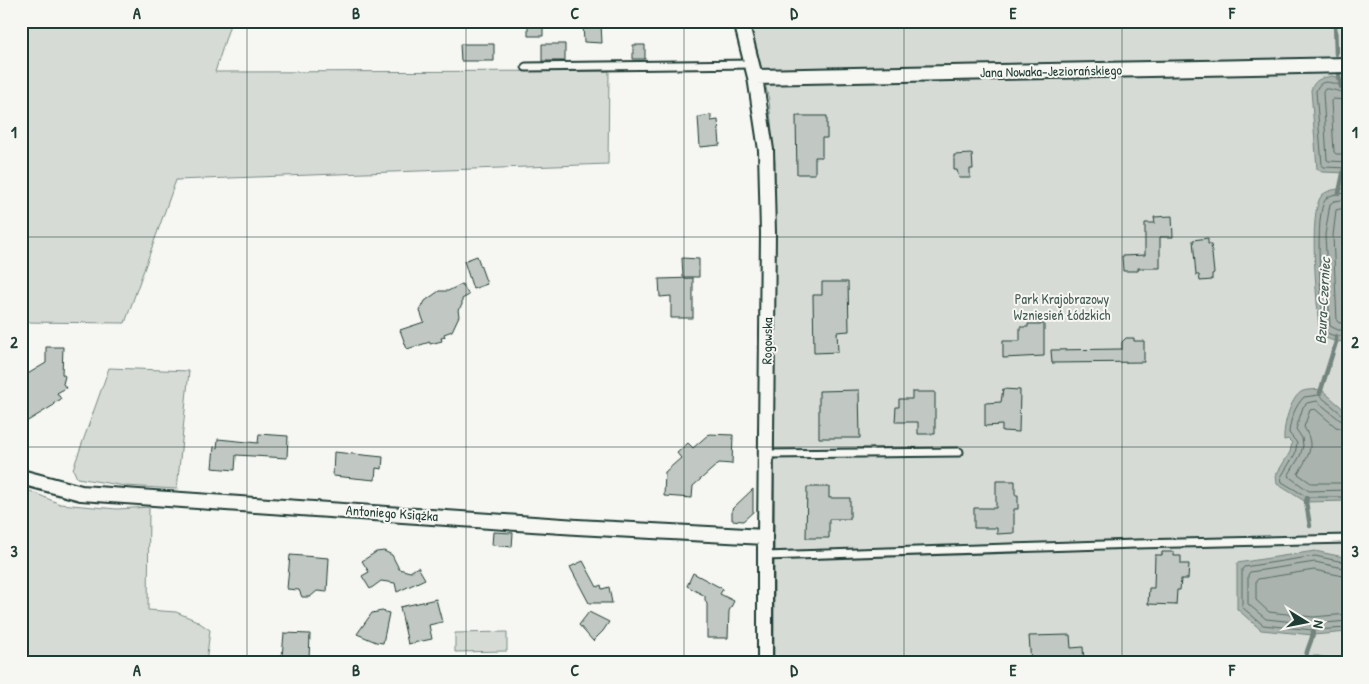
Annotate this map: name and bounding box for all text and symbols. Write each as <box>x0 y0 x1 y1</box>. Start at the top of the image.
text: A <box>133 2 141 24</box>
text: B <box>352 2 360 24</box>
text: C <box>571 2 580 24</box>
text: D <box>790 2 798 24</box>
text: E <box>1009 2 1017 24</box>
text: F <box>1228 2 1236 24</box>
street label: Jana Nowaka-Jeziorańskiego <box>980 60 1123 82</box>
text: 1 <box>11 121 17 143</box>
text: 1 <box>1352 121 1358 143</box>
water label: Bzura-Czerniec <box>1310 255 1335 344</box>
park label: Park Krajobrazowy Wzniesień Łódzkich <box>1014 289 1111 324</box>
street label: Rogowska <box>757 317 777 365</box>
text: 2 <box>10 331 18 353</box>
text: 2 <box>1351 331 1359 353</box>
street label: Antoniego Książka <box>345 500 439 526</box>
text: 3 <box>10 540 18 562</box>
text: 3 <box>1351 540 1359 562</box>
north arrow <box>1282 596 1332 646</box>
text: N <box>1309 619 1329 630</box>
text: A <box>133 659 141 681</box>
text: B <box>352 659 360 681</box>
text: C <box>571 659 580 681</box>
text: D <box>790 659 798 681</box>
text: E <box>1009 659 1017 681</box>
text: F <box>1228 659 1236 681</box>

